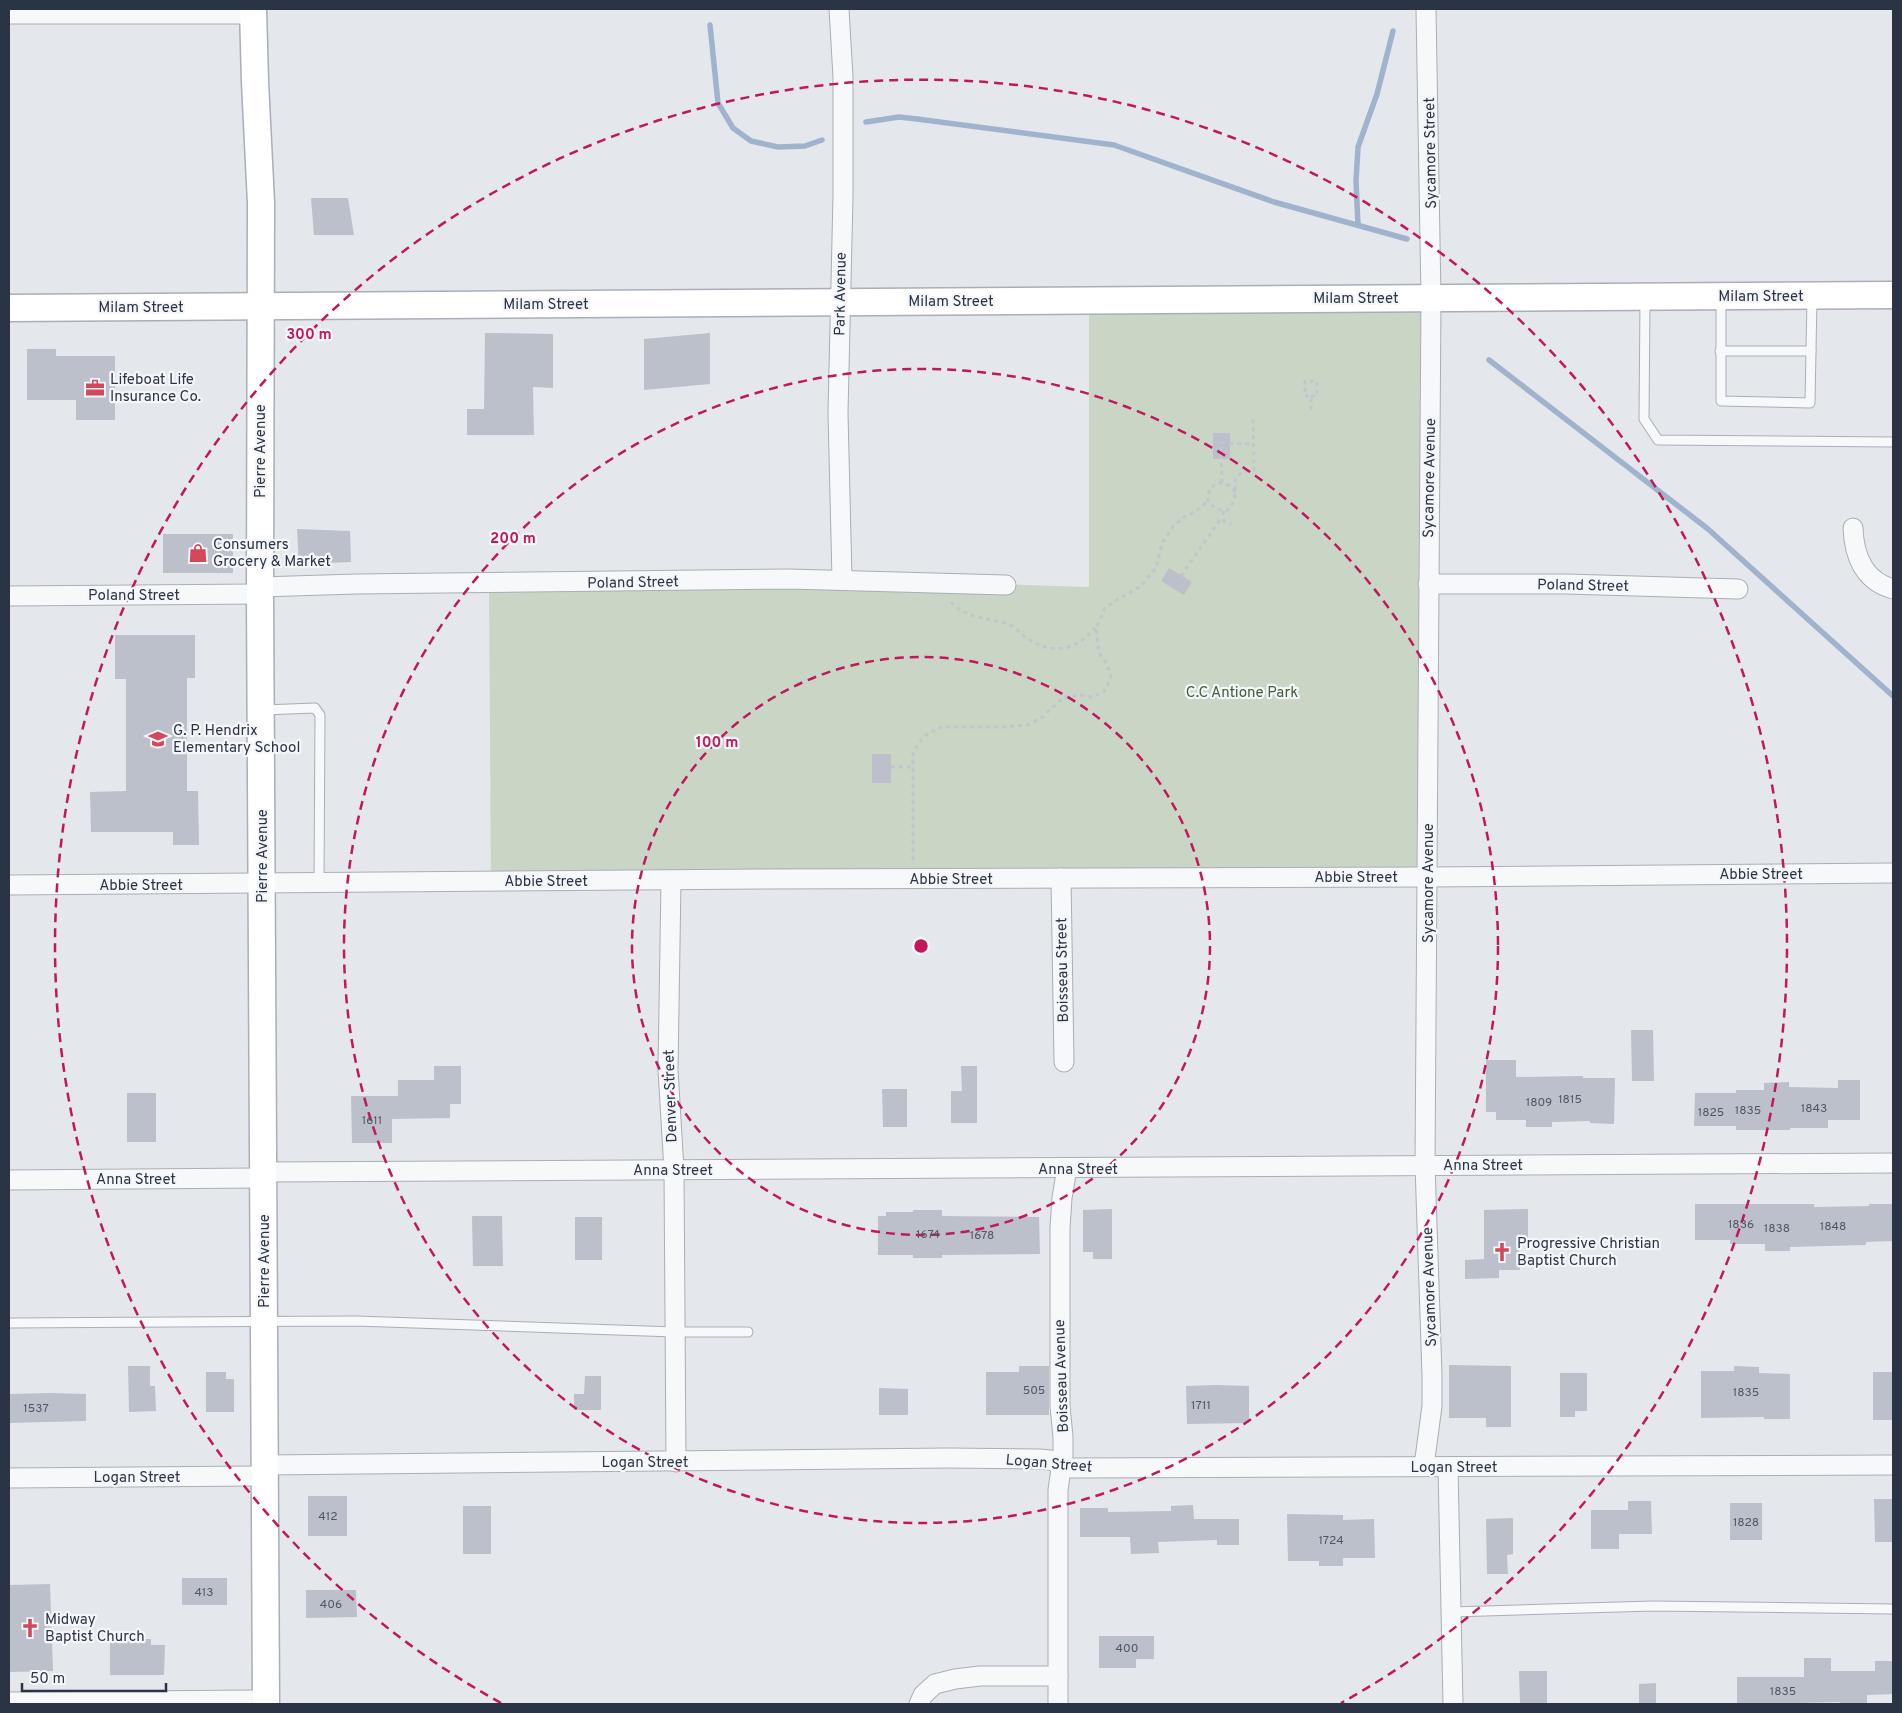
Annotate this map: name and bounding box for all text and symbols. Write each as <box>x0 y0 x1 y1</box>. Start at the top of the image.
street label: Sycamore Street <box>1421 97 1442 209</box>
street label: Park Avenue <box>831 252 852 336</box>
street label: Milam Street <box>1718 288 1804 307</box>
street label: Milam Street <box>1313 290 1399 309</box>
street label: Milam Street <box>908 293 994 312</box>
street label: Milam Street <box>503 296 589 315</box>
street label: Milam Street <box>98 299 184 318</box>
text: 300 m <box>286 326 332 345</box>
place label: Lifeboat Life Insurance Co. <box>110 371 201 407</box>
office icon: Lifeboat Life Insurance Co. <box>84 377 106 399</box>
street label: Pierre Avenue <box>252 404 271 498</box>
street label: Sycamore Avenue <box>1420 418 1441 538</box>
text: 200 m <box>490 530 536 549</box>
place label: Consumers Grocery & Market <box>213 536 331 572</box>
shop icon: Consumers Grocery & Market <box>187 542 209 564</box>
street label: Poland Street <box>587 573 679 594</box>
street label: Poland Street <box>1537 576 1629 597</box>
street label: Poland Street <box>88 587 180 606</box>
park label: C.C Antione Park <box>1186 684 1298 703</box>
place label: G. P. Hendrix Elementary School <box>173 722 300 758</box>
school or university icon: G. P. Hendrix Elementary School <box>147 728 169 750</box>
text: 100 m <box>696 734 738 753</box>
street label: Pierre Avenue <box>254 809 273 903</box>
street label: Sycamore Avenue <box>1420 823 1439 943</box>
street label: Abbie Street <box>1719 866 1803 885</box>
street label: Abbie Street <box>1314 869 1398 888</box>
street label: Abbie Street <box>909 871 993 890</box>
street label: Abbie Street <box>504 873 588 892</box>
street label: Abbie Street <box>99 877 183 896</box>
street label: Boisseau Street <box>1053 917 1074 1023</box>
centre of rings <box>912 937 930 955</box>
street label: Denver Street <box>660 1049 683 1143</box>
house number: 1815 <box>1558 1092 1582 1108</box>
house number: 1809 <box>1526 1095 1552 1111</box>
house number: 1843 <box>1801 1101 1827 1117</box>
house number: 1835 <box>1735 1103 1761 1119</box>
house number: 1825 <box>1698 1105 1724 1121</box>
house number: 1611 <box>362 1113 382 1129</box>
street label: Anna Street <box>1443 1157 1523 1176</box>
street label: Anna Street <box>1038 1161 1118 1180</box>
street label: Anna Street <box>633 1162 713 1181</box>
street label: Anna Street <box>96 1171 176 1190</box>
street label: Pierre Avenue <box>256 1214 275 1308</box>
house number: 1836 <box>1728 1217 1754 1233</box>
house number: 1848 <box>1820 1219 1846 1235</box>
house number: 1838 <box>1764 1221 1790 1237</box>
house number: 1674 <box>916 1227 940 1243</box>
street label: Sycamore Avenue <box>1419 1227 1442 1347</box>
house number: 1678 <box>970 1228 994 1244</box>
place label: Progressive Christian Baptist Church <box>1517 1235 1660 1271</box>
church icon: Progressive Christian Baptist Church <box>1491 1241 1513 1263</box>
street label: Boisseau Avenue <box>1051 1319 1074 1433</box>
house number: 505 <box>1023 1383 1045 1399</box>
house number: 1835 <box>1733 1385 1759 1401</box>
house number: 1711 <box>1191 1398 1211 1414</box>
house number: 1537 <box>23 1401 49 1417</box>
street label: Logan Street <box>1005 1451 1093 1478</box>
street label: Logan Street <box>602 1454 688 1473</box>
street label: Logan Street <box>1411 1459 1497 1478</box>
street label: Logan Street <box>94 1469 180 1488</box>
house number: 412 <box>318 1509 338 1525</box>
house number: 1828 <box>1733 1515 1759 1531</box>
house number: 1724 <box>1318 1533 1344 1549</box>
house number: 413 <box>194 1585 214 1601</box>
house number: 406 <box>320 1597 342 1613</box>
place label: Midway Baptist Church <box>45 1611 145 1647</box>
church icon: Midway Baptist Church <box>19 1617 41 1639</box>
house number: 400 <box>1116 1641 1138 1657</box>
scale bar <box>22 1660 166 1692</box>
text: 50 m <box>30 1670 65 1689</box>
house number: 1835 <box>1770 1684 1796 1700</box>

